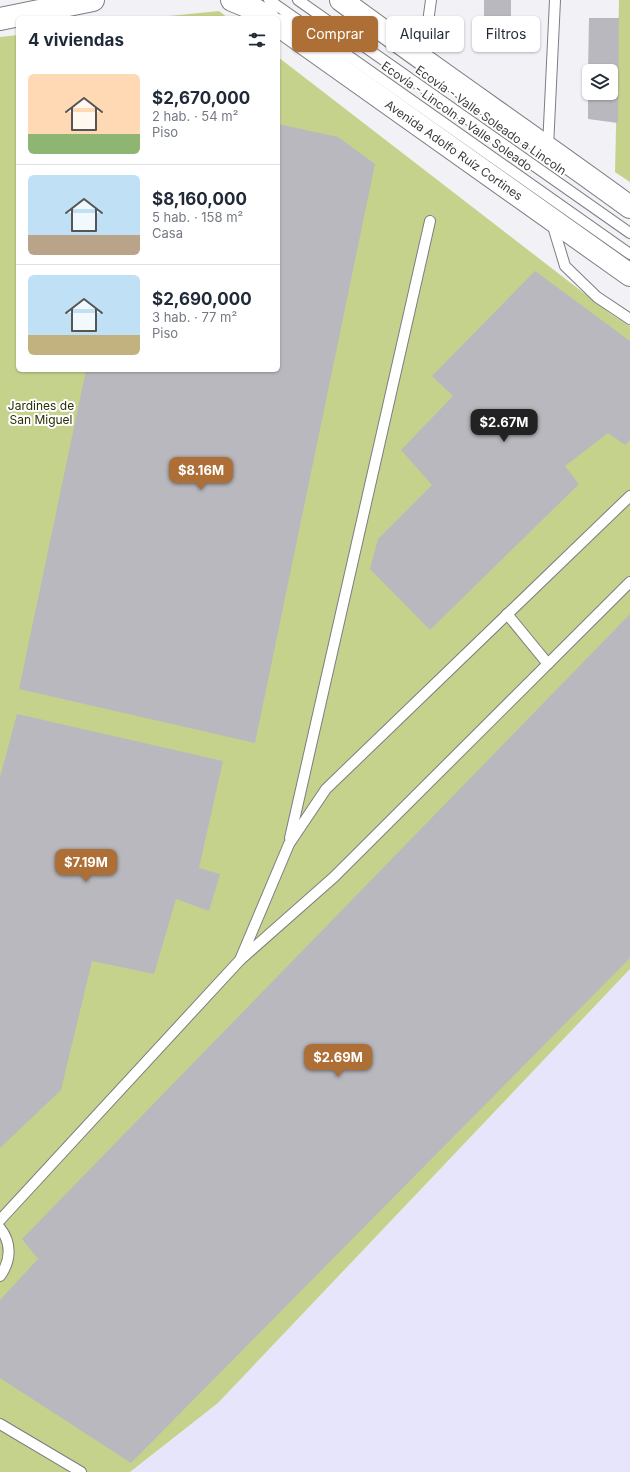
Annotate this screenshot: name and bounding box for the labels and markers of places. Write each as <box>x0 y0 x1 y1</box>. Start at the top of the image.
pin: $2.67M <box>471 409 537 443</box>
pin: $8.16M <box>168 457 234 491</box>
pin: $7.19M <box>53 849 119 883</box>
pin: $2.69M <box>305 1044 371 1078</box>

